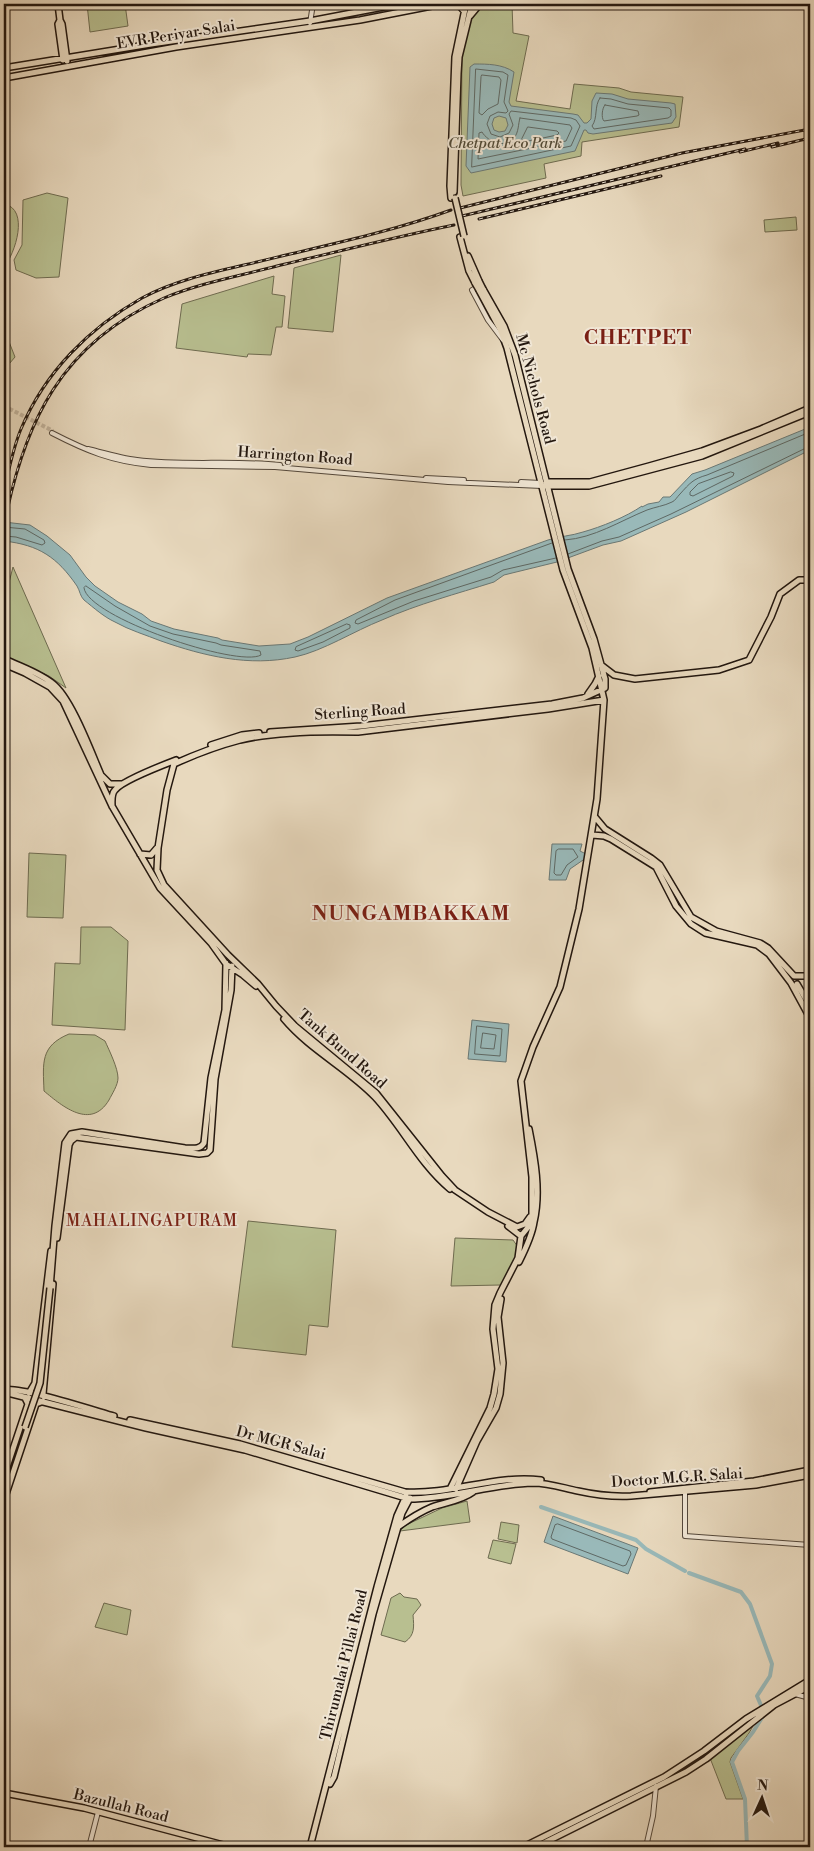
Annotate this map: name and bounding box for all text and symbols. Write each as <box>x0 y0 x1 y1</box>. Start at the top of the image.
street label: EVR Periyar Salai <box>115 16 237 54</box>
park label: Chetpat Eco Park <box>448 134 562 153</box>
district label: CHETPET <box>584 326 692 351</box>
street label: Mc Nichols Road <box>511 332 559 447</box>
street label: Harrington Road <box>237 443 354 470</box>
street label: Sterling Road <box>314 699 407 725</box>
district label: NUNGAMBAKKAM <box>312 902 510 927</box>
street label: Tank Bund Road <box>294 1005 391 1093</box>
district label: MAHALINGAPURAM <box>66 1211 238 1231</box>
street label: Dr MGR Salai <box>234 1422 328 1464</box>
street label: Doctor M.G.R. Salai <box>611 1464 744 1492</box>
street label: Thirumalai Pillai Road <box>316 1587 372 1742</box>
north arrow <box>736 1774 786 1824</box>
text: N <box>757 1777 769 1795</box>
street label: Bazullah Road <box>71 1785 171 1827</box>

